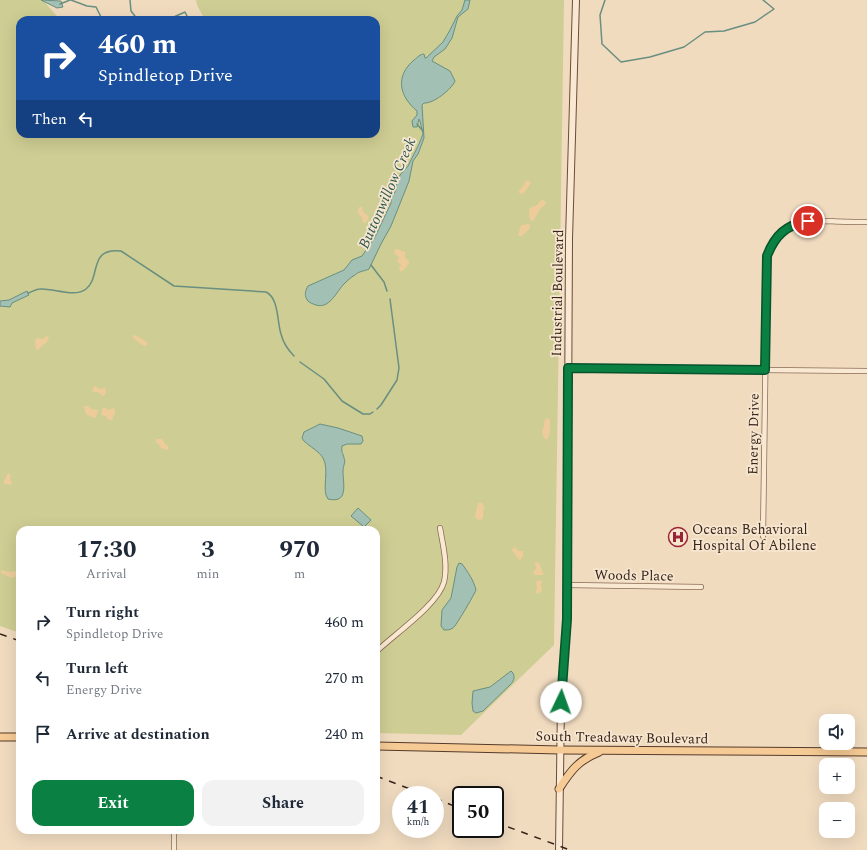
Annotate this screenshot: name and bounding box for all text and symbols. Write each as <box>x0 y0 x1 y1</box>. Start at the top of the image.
text: 460 m <box>98 23 177 66</box>
icon: right <box>32 32 84 84</box>
text: Spindletop Drive <box>98 62 233 89</box>
text: Then <box>32 108 67 131</box>
icon: left <box>75 108 97 130</box>
water label: Buttonwillow Creek <box>353 134 422 253</box>
pin <box>791 204 825 238</box>
icon: arrive <box>797 210 819 232</box>
street label: Industrial Boulevard <box>546 229 569 357</box>
street label: Energy Drive <box>742 393 765 475</box>
place label: Oceans Behavioral Hospital Of Abilene <box>692 519 817 556</box>
hospital icon: Oceans Behavioral Hospital Of Abilene <box>667 526 689 548</box>
text: 17:30 <box>76 532 136 568</box>
text: 3 <box>201 532 215 568</box>
text: 970 <box>279 532 320 568</box>
text: Arrival <box>86 564 127 584</box>
text: min <box>197 564 219 584</box>
text: m <box>294 564 305 584</box>
street label: Woods Place <box>594 564 674 587</box>
text: Turn right <box>66 601 139 624</box>
icon: right <box>32 611 54 633</box>
text: 460 m <box>325 611 364 634</box>
text: Spindletop Drive <box>66 624 163 644</box>
text: Turn left <box>66 657 128 680</box>
icon: left <box>32 667 54 689</box>
text: 270 m <box>325 667 364 690</box>
text: Energy Drive <box>66 680 142 700</box>
position arrow <box>540 681 582 723</box>
map controls <box>819 714 855 838</box>
button: sound <box>819 714 855 750</box>
icon: arrive <box>32 723 54 745</box>
text: Arrive at destination <box>66 723 210 746</box>
text: 240 m <box>325 723 364 746</box>
street label: South Treadaway Boulevard <box>535 725 709 750</box>
button: + <box>819 758 855 794</box>
button: Exit <box>32 780 194 826</box>
button: Share <box>202 780 364 826</box>
speed limit sign: 50 <box>452 786 504 838</box>
text: 41 <box>407 792 429 822</box>
button: − <box>819 802 855 838</box>
text: km/h <box>407 814 429 830</box>

